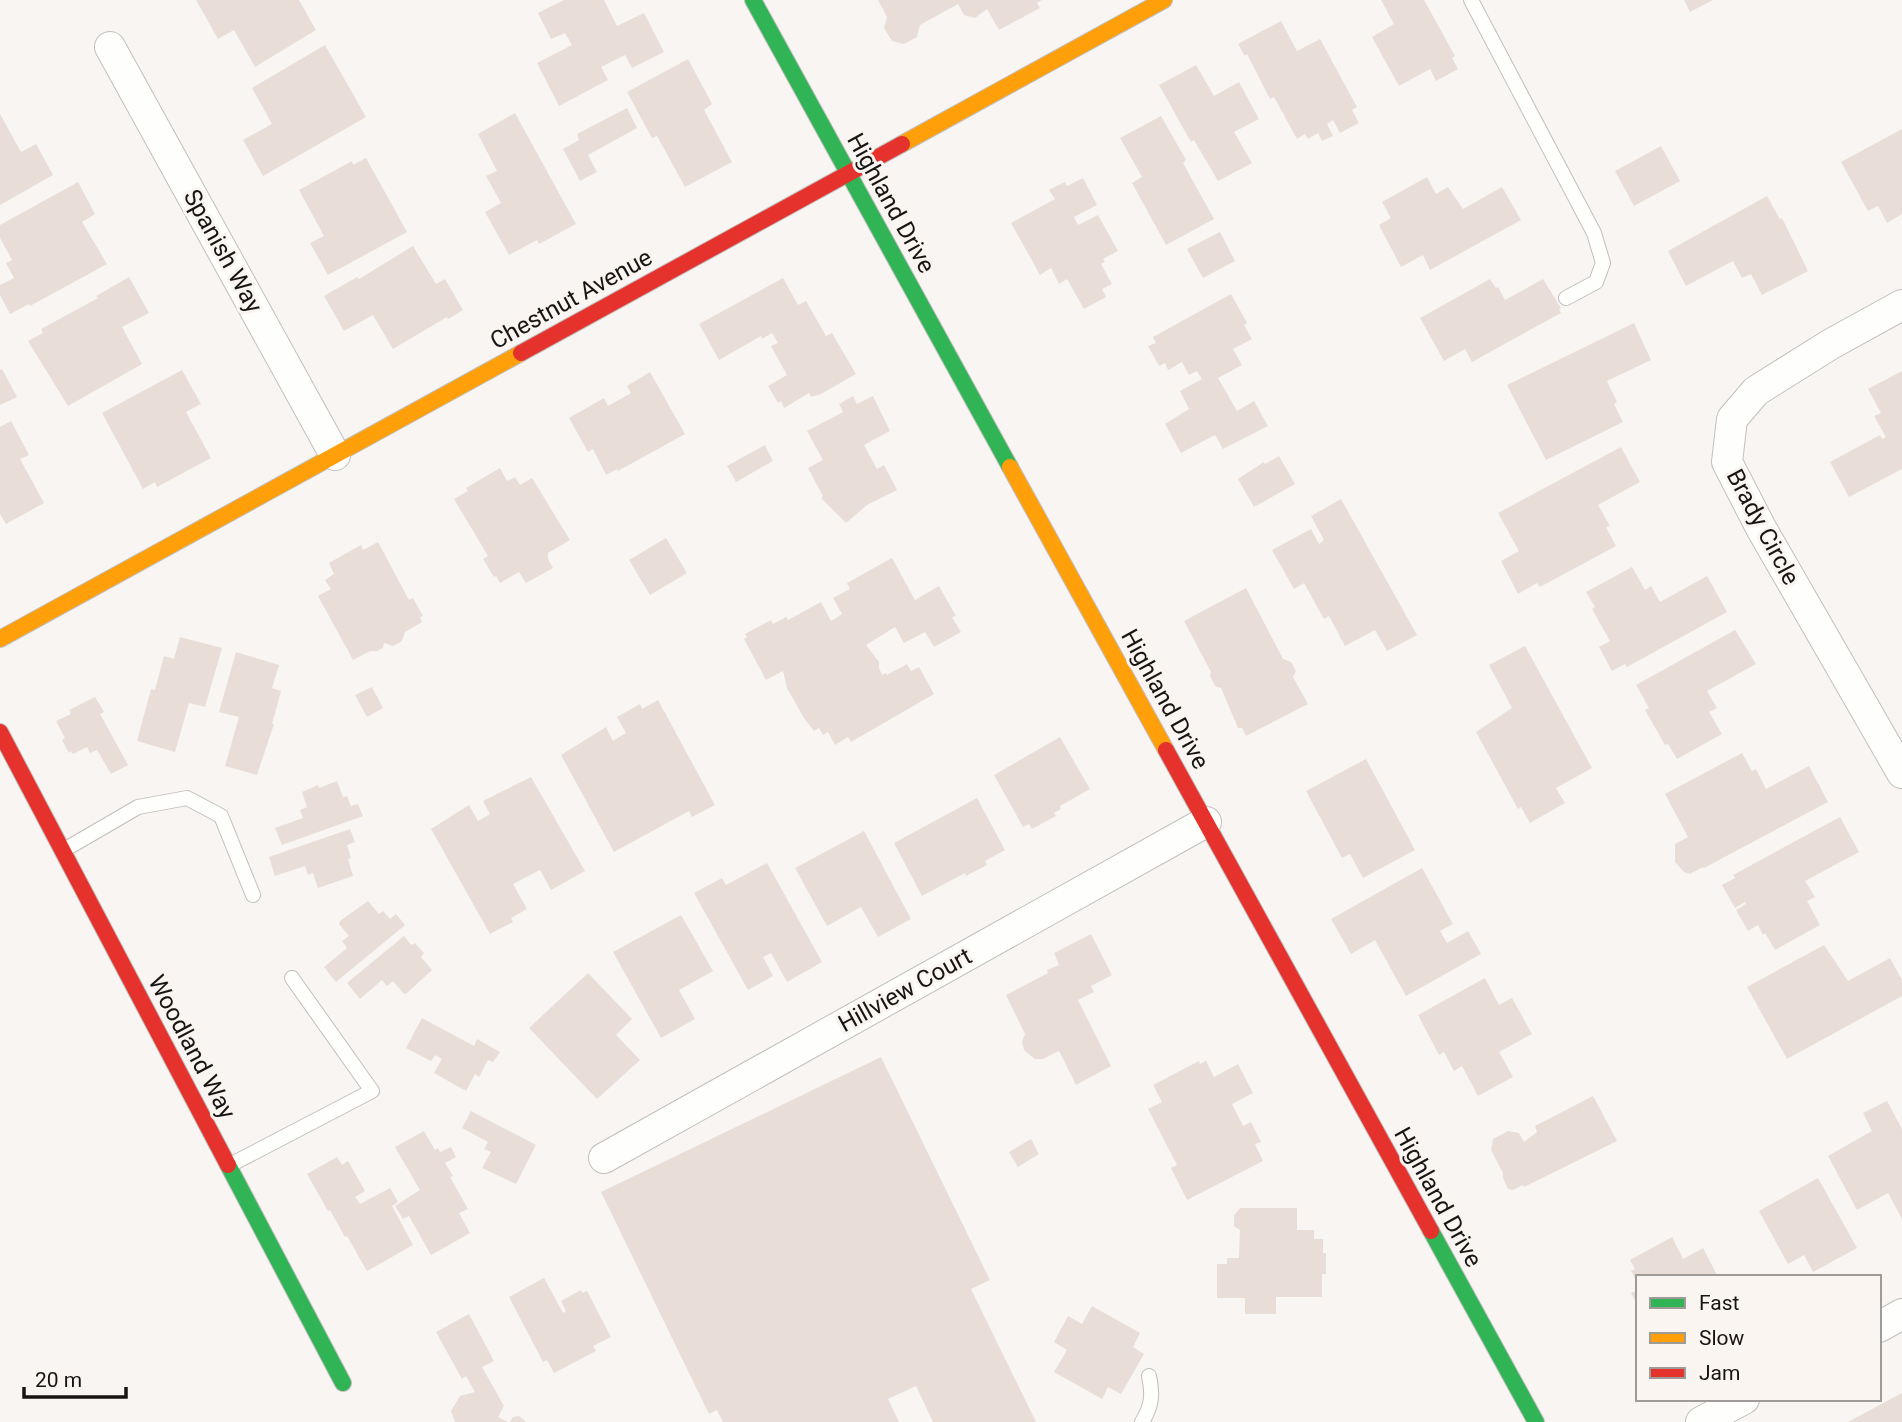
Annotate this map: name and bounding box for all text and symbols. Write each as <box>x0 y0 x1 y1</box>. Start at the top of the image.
street label: Highland Drive <box>841 128 941 278</box>
street label: Spanish Way <box>178 184 269 318</box>
street label: Chestnut Avenue <box>485 243 657 355</box>
street label: Brady Circle <box>1721 464 1805 590</box>
street label: Highland Drive <box>1115 624 1215 774</box>
street label: Hillview Court <box>834 942 977 1038</box>
street label: Woodland Way <box>142 970 242 1124</box>
street label: Highland Drive <box>1388 1122 1488 1272</box>
legend <box>1636 1275 1881 1401</box>
text: Fast <box>1699 1291 1740 1315</box>
text: Slow <box>1699 1326 1745 1350</box>
scale bar <box>24 1356 126 1400</box>
text: Jam <box>1699 1361 1740 1385</box>
text: 20 m <box>35 1368 82 1392</box>

